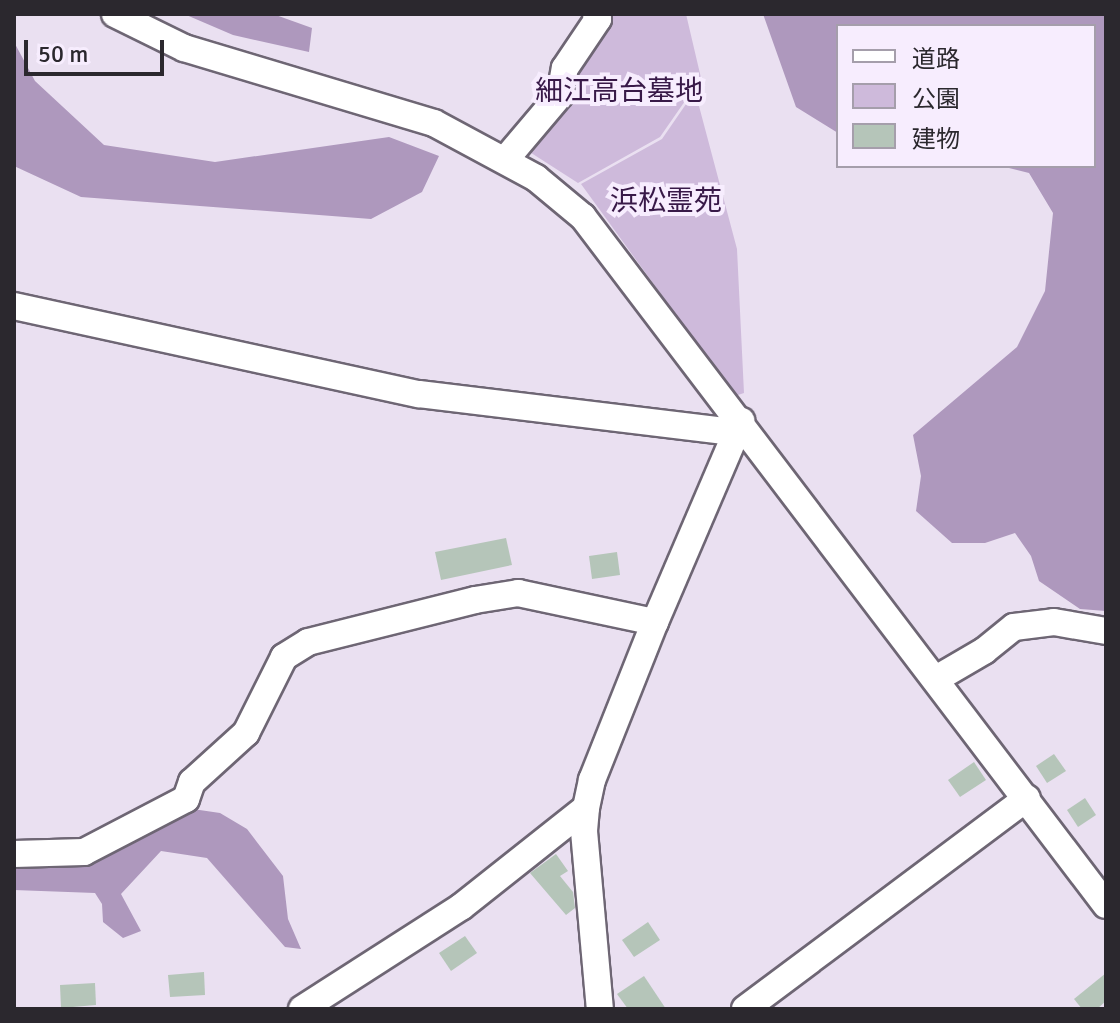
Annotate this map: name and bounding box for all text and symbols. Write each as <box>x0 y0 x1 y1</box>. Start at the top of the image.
scale bar <box>28 24 168 74</box>
legend <box>836 24 1096 168</box>
text: 50 m <box>38 39 88 69</box>
text: 道路 <box>912 44 960 74</box>
park label: 細江高台墓地 <box>535 74 703 108</box>
text: 公園 <box>912 84 960 114</box>
text: 建物 <box>912 124 960 154</box>
park label: 浜松霊苑 <box>610 184 722 218</box>

